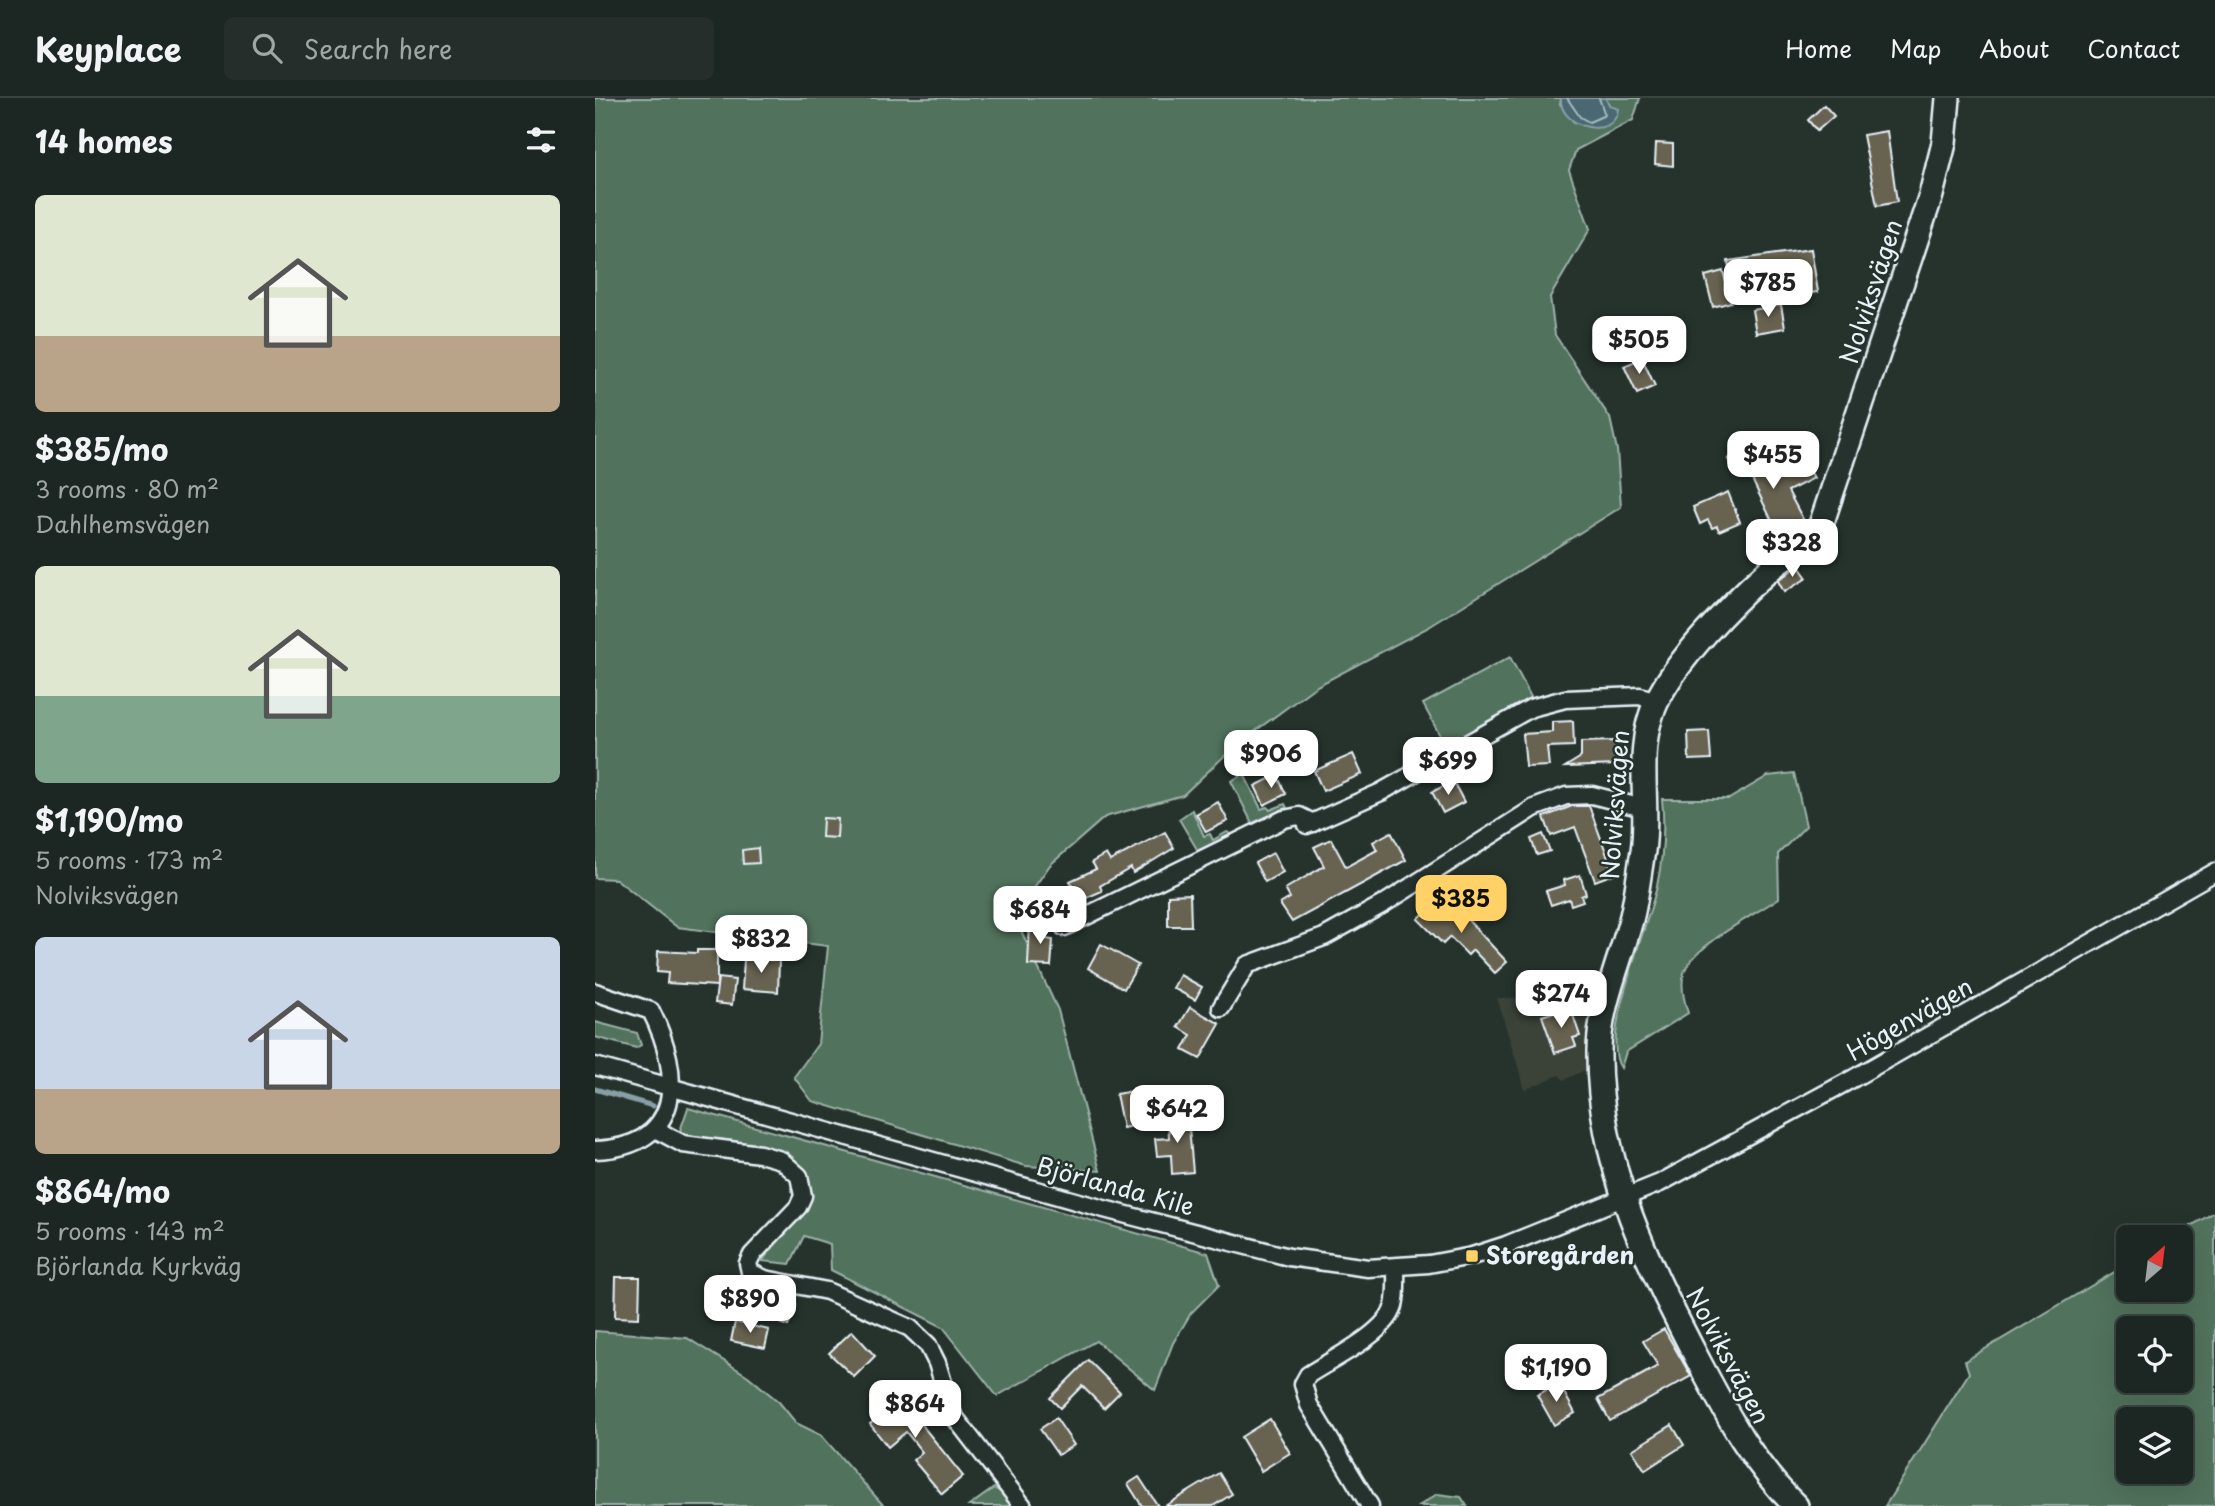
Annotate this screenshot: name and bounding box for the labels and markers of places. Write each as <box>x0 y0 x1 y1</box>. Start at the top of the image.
pin: $785 <box>1727 260 1809 319</box>
pin: $505 <box>1598 316 1680 376</box>
pin: $455 <box>1732 432 1814 491</box>
pin: $328 <box>1751 519 1833 579</box>
pin: $906 <box>1230 730 1312 790</box>
pin: $699 <box>1407 738 1489 797</box>
pin: $385 <box>1420 876 1502 935</box>
pin: $684 <box>999 886 1081 946</box>
pin: $832 <box>720 916 802 975</box>
pin: $274 <box>1520 970 1602 1030</box>
pin: $642 <box>1136 1086 1218 1145</box>
place label: Storegården <box>1486 1236 1634 1272</box>
marker: Storegården <box>1464 1248 1480 1264</box>
pin: $890 <box>709 1276 791 1335</box>
pin: $1,190 <box>1499 1344 1613 1404</box>
pin: $864 <box>874 1380 956 1440</box>

